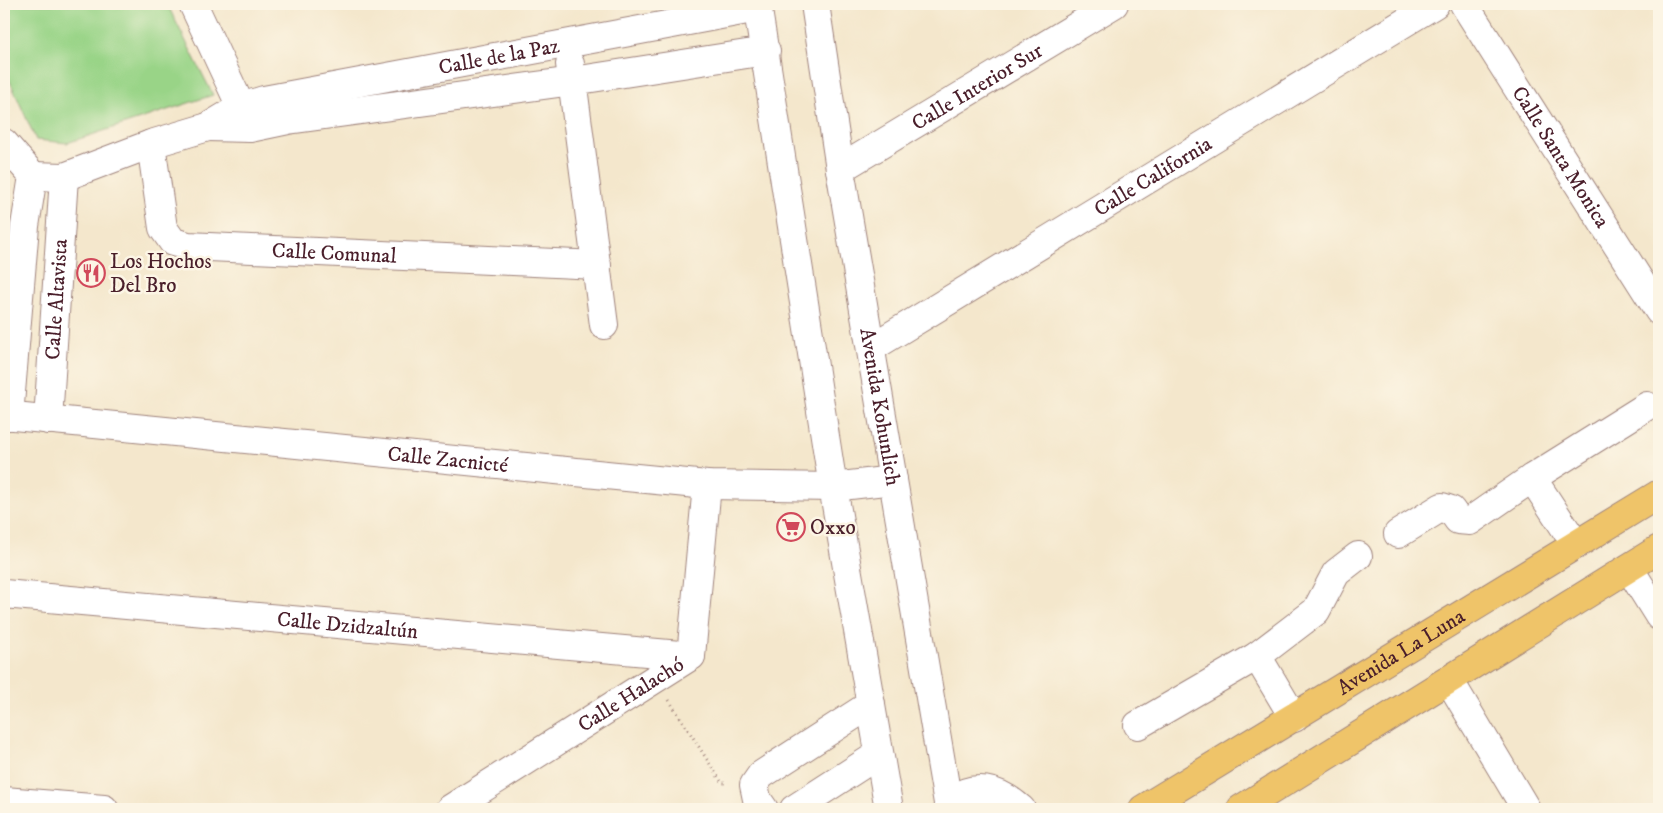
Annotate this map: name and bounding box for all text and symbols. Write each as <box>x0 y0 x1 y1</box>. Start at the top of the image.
street label: Calle de la Paz <box>436 33 561 81</box>
street label: Calle Interior Sur <box>907 38 1048 137</box>
street label: Calle Santa Monica <box>1505 82 1615 233</box>
street label: Calle California <box>1090 131 1217 223</box>
street label: Calle Altavista <box>40 238 74 361</box>
street label: Calle Comunal <box>271 238 398 270</box>
place label: Los Hochos Del Bro <box>110 249 212 299</box>
restaurant icon: Los Hochos Del Bro <box>76 258 106 288</box>
street label: Avenida Kohunlich <box>853 326 906 488</box>
street label: Calle Zacnicté <box>386 441 510 479</box>
supermarket icon: Oxxo <box>776 512 806 542</box>
place label: Oxxo <box>810 515 856 541</box>
street label: Avenida La Luna <box>1333 604 1470 701</box>
street label: Calle Dzidzaltún <box>276 607 419 645</box>
street label: Calle Halachó <box>573 652 689 738</box>

